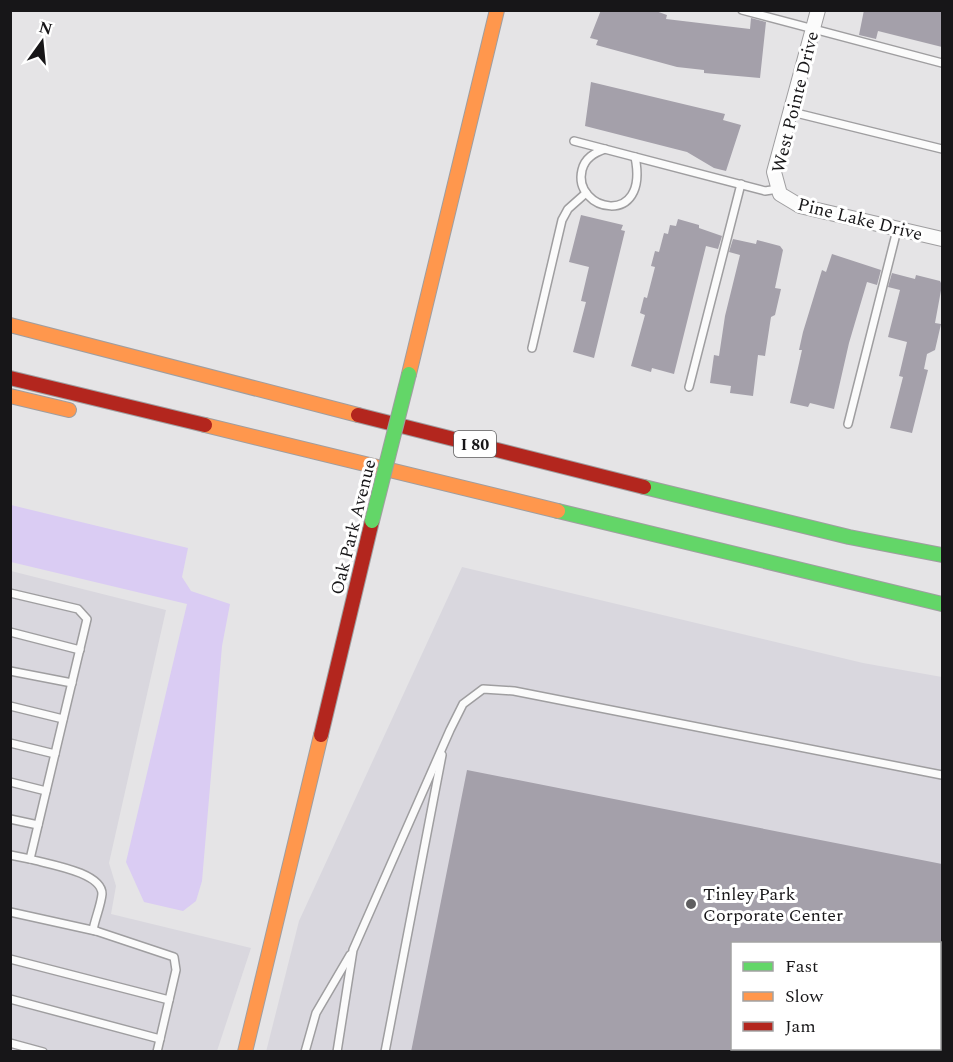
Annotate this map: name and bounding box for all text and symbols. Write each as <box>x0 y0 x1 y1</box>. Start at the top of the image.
north arrow <box>12 12 72 72</box>
text: N <box>36 15 55 42</box>
street label: West Pointe Drive <box>765 28 826 176</box>
street label: Pine Lake Drive <box>795 191 925 248</box>
road number: I 80 <box>454 431 496 457</box>
street label: Oak Park Avenue <box>324 457 383 598</box>
place label: Tinley Park Corporate Center <box>703 881 843 929</box>
marker: Tinley Park Corporate Center <box>684 897 698 911</box>
legend <box>731 942 941 1050</box>
text: Fast <box>785 953 818 980</box>
text: Slow <box>785 983 824 1010</box>
text: Jam <box>785 1013 816 1040</box>

